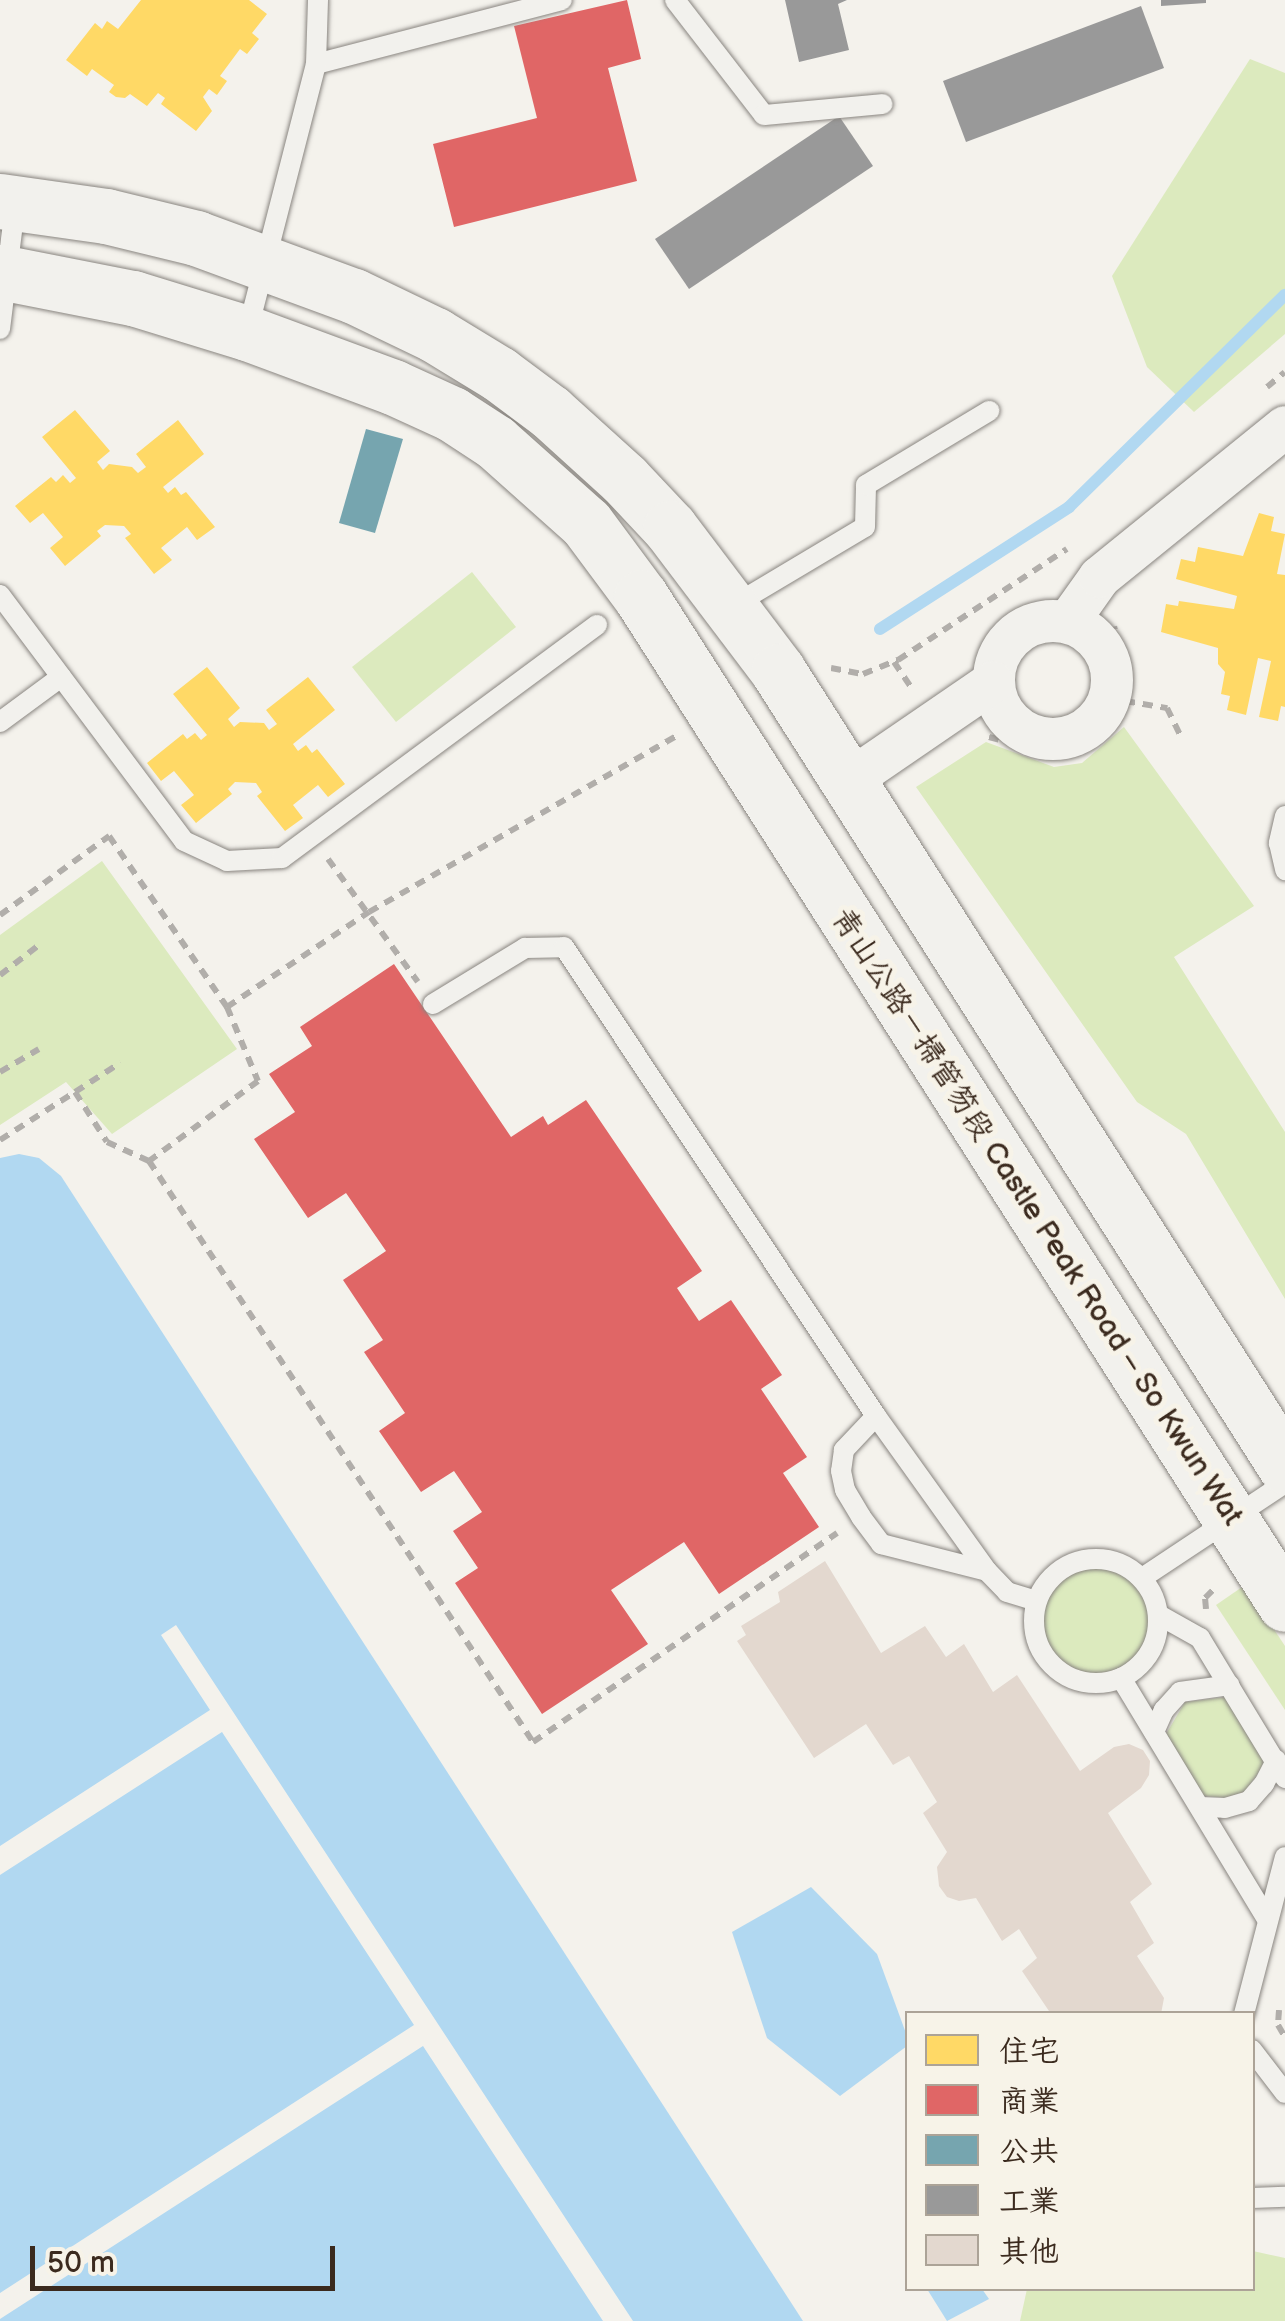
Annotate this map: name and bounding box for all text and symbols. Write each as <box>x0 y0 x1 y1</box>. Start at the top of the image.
street label: 青山公路－掃管笏段 Castle Peak Road – So Kwun Wat <box>822 900 1252 1534</box>
legend <box>905 2011 1255 2291</box>
text: 住宅 <box>999 2034 1059 2070</box>
text: 商業 <box>999 2084 1059 2120</box>
text: 公共 <box>999 2134 1059 2170</box>
text: 工業 <box>999 2184 1059 2220</box>
scale bar <box>35 2226 340 2288</box>
text: 其他 <box>999 2234 1059 2270</box>
text: 50 m <box>47 2245 115 2281</box>

